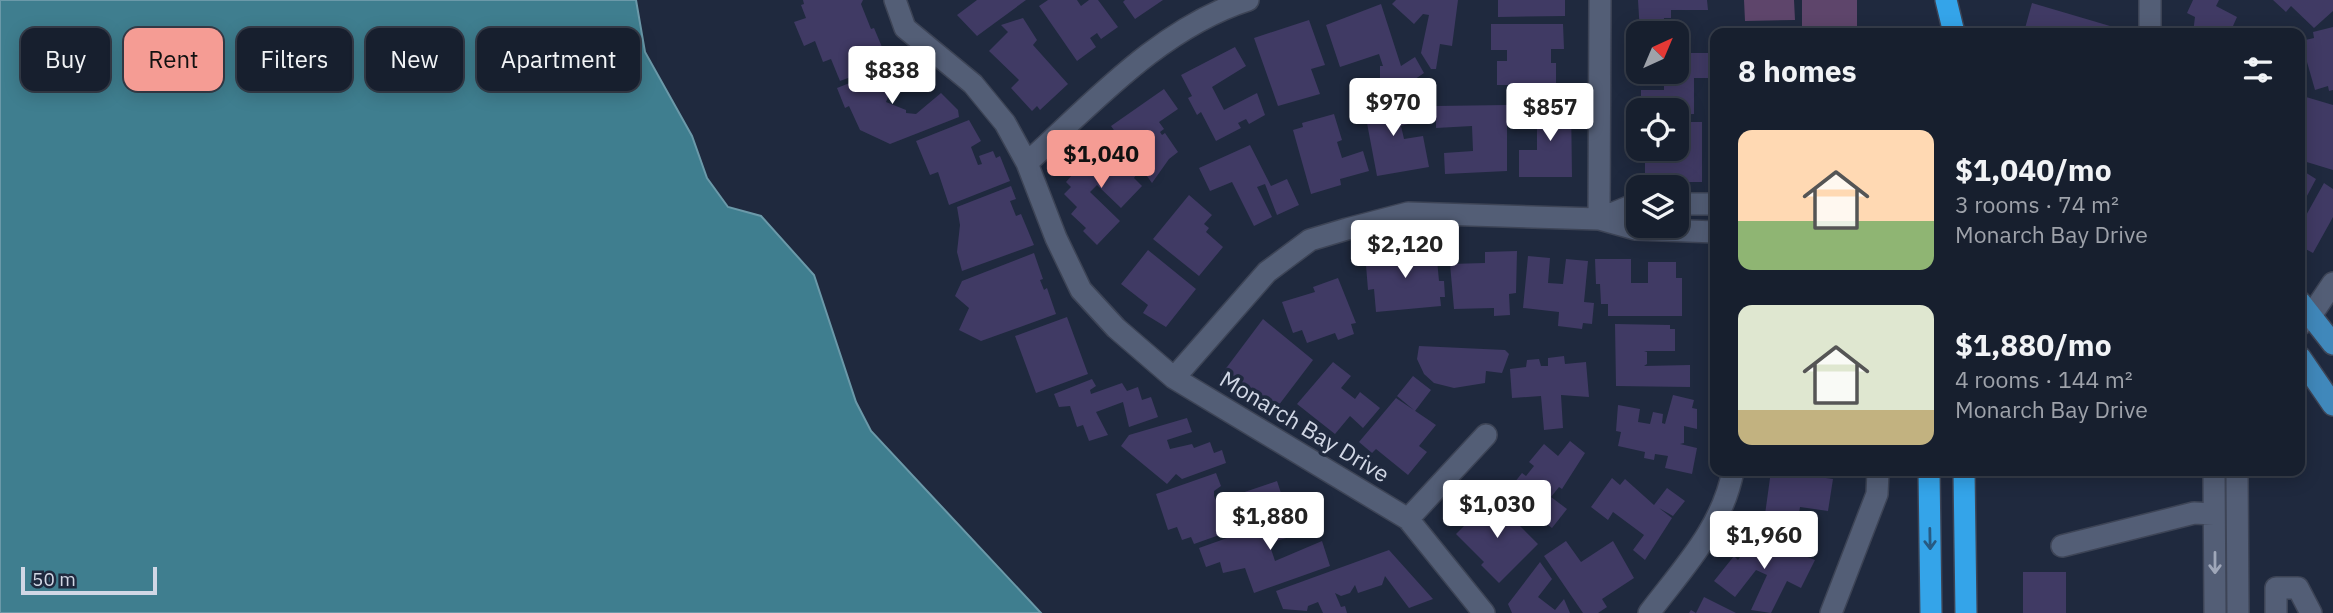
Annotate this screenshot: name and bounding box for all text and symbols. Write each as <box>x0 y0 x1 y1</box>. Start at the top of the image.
north arrow <box>1626 21 1689 84</box>
map controls <box>1626 21 1689 238</box>
chip: Buy <box>21 28 110 91</box>
chip: Rent <box>124 28 223 91</box>
chip: Filters <box>237 28 352 91</box>
chip: New <box>366 28 463 91</box>
chip: Apartment <box>477 28 640 91</box>
pin: $838 <box>851 46 933 106</box>
text: 8 homes <box>1738 51 1857 90</box>
icon: filters <box>2239 51 2277 89</box>
text: $838 <box>864 54 920 84</box>
pin: $970 <box>1352 78 1434 138</box>
pin: $857 <box>1509 83 1591 143</box>
text: $970 <box>1365 86 1421 116</box>
text: $857 <box>1522 91 1578 121</box>
button: locate <box>1626 98 1689 161</box>
pin: $1,040 <box>1044 130 1158 190</box>
text: $1,040 <box>1063 138 1139 168</box>
text: $1,040/mo <box>1955 150 2112 189</box>
icon: home <box>1794 158 1878 242</box>
button: layers <box>1626 175 1689 238</box>
text: 3 rooms · 74 m² <box>1955 189 2119 219</box>
text: Monarch Bay Drive <box>1955 219 2148 249</box>
pin: $2,120 <box>1348 220 1462 280</box>
text: $2,120 <box>1367 228 1443 258</box>
text: $1,880/mo <box>1955 325 2112 364</box>
icon: home <box>1794 333 1878 417</box>
street label: Monarch Bay Drive <box>1215 364 1395 488</box>
text: 4 rooms · 144 m² <box>1955 364 2133 394</box>
text: Monarch Bay Drive <box>1955 394 2148 424</box>
pin: $1,030 <box>1440 480 1554 540</box>
text: $1,030 <box>1459 488 1535 518</box>
pin: $1,880 <box>1213 492 1327 552</box>
text: $1,880 <box>1232 500 1308 530</box>
pin: $1,960 <box>1707 512 1821 571</box>
text: $1,960 <box>1726 519 1802 549</box>
one-way arrow <box>1923 527 1937 550</box>
one-way arrow <box>2208 552 2221 575</box>
scale bar <box>21 564 158 596</box>
text: 50 m <box>32 567 76 591</box>

